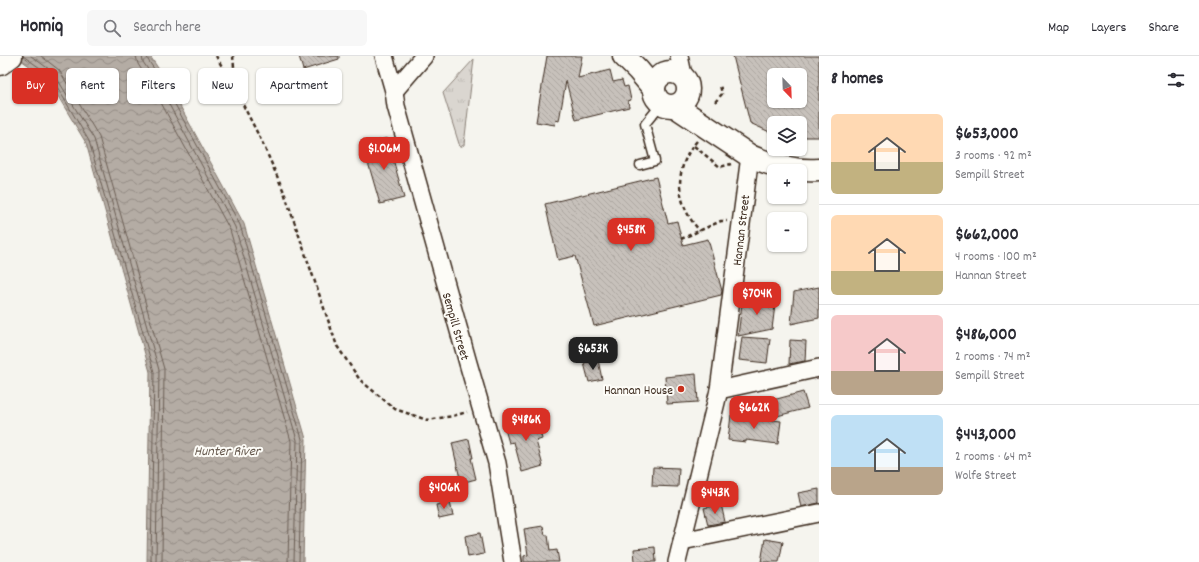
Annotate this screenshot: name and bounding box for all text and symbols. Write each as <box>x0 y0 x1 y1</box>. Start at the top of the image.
search box <box>87 10 367 46</box>
text: Homiq <box>20 14 63 41</box>
icon: search <box>101 17 123 39</box>
text: Search here <box>133 17 201 39</box>
text: Map <box>1048 18 1069 38</box>
text: Layers <box>1091 18 1126 38</box>
text: Share <box>1148 18 1179 38</box>
chip: Buy <box>12 68 58 104</box>
chip: Rent <box>66 68 119 104</box>
chip: Filters <box>127 68 190 104</box>
chip: New <box>198 68 248 104</box>
chip: Apartment <box>256 68 342 104</box>
north arrow <box>767 68 807 108</box>
map controls <box>767 68 807 252</box>
text: 8 homes <box>831 68 883 92</box>
icon: filters <box>1165 69 1187 91</box>
button: layers <box>767 116 807 156</box>
text: $653,000 <box>955 123 1018 147</box>
icon: home <box>863 130 911 178</box>
pin: $1.06M <box>351 137 417 171</box>
text: $1.06M <box>368 140 400 159</box>
text: 3 rooms · 92 m² <box>955 147 1032 166</box>
button: + <box>767 164 807 204</box>
text: Sempill Street <box>955 166 1025 185</box>
street label: Hannan Street <box>729 193 756 267</box>
button: − <box>767 212 807 252</box>
pin: $458K <box>603 218 659 252</box>
text: $458K <box>616 221 646 240</box>
text: $662,000 <box>955 224 1019 248</box>
icon: home <box>863 231 911 279</box>
text: 4 rooms · 100 m² <box>955 248 1037 267</box>
text: Hannan Street <box>955 267 1026 286</box>
pin: $704K <box>729 282 785 316</box>
text: $704K <box>742 285 772 304</box>
street label: Sempill Street <box>436 291 473 363</box>
text: $486,000 <box>955 324 1017 348</box>
icon: home <box>863 331 911 379</box>
pin: $653K <box>565 337 621 371</box>
text: $653K <box>578 340 608 359</box>
text: 2 rooms · 74 m² <box>955 348 1030 367</box>
text: Sempill Street <box>955 367 1025 386</box>
place label: Hannan House <box>604 382 673 401</box>
marker: Hannan House <box>676 384 686 394</box>
pin: $662K <box>726 396 782 430</box>
text: $662K <box>738 399 770 418</box>
pin: $486K <box>498 408 554 442</box>
text: $486K <box>511 411 541 430</box>
text: $443,000 <box>955 424 1016 448</box>
icon: home <box>863 431 911 479</box>
water label: Hunter River <box>194 442 262 462</box>
text: 2 rooms · 64 m² <box>955 448 1032 467</box>
text: Wolfe Street <box>955 467 1016 486</box>
pin: $406K <box>416 476 472 510</box>
text: $406K <box>428 479 460 498</box>
pin: $443K <box>687 481 743 515</box>
text: $443K <box>700 484 730 503</box>

